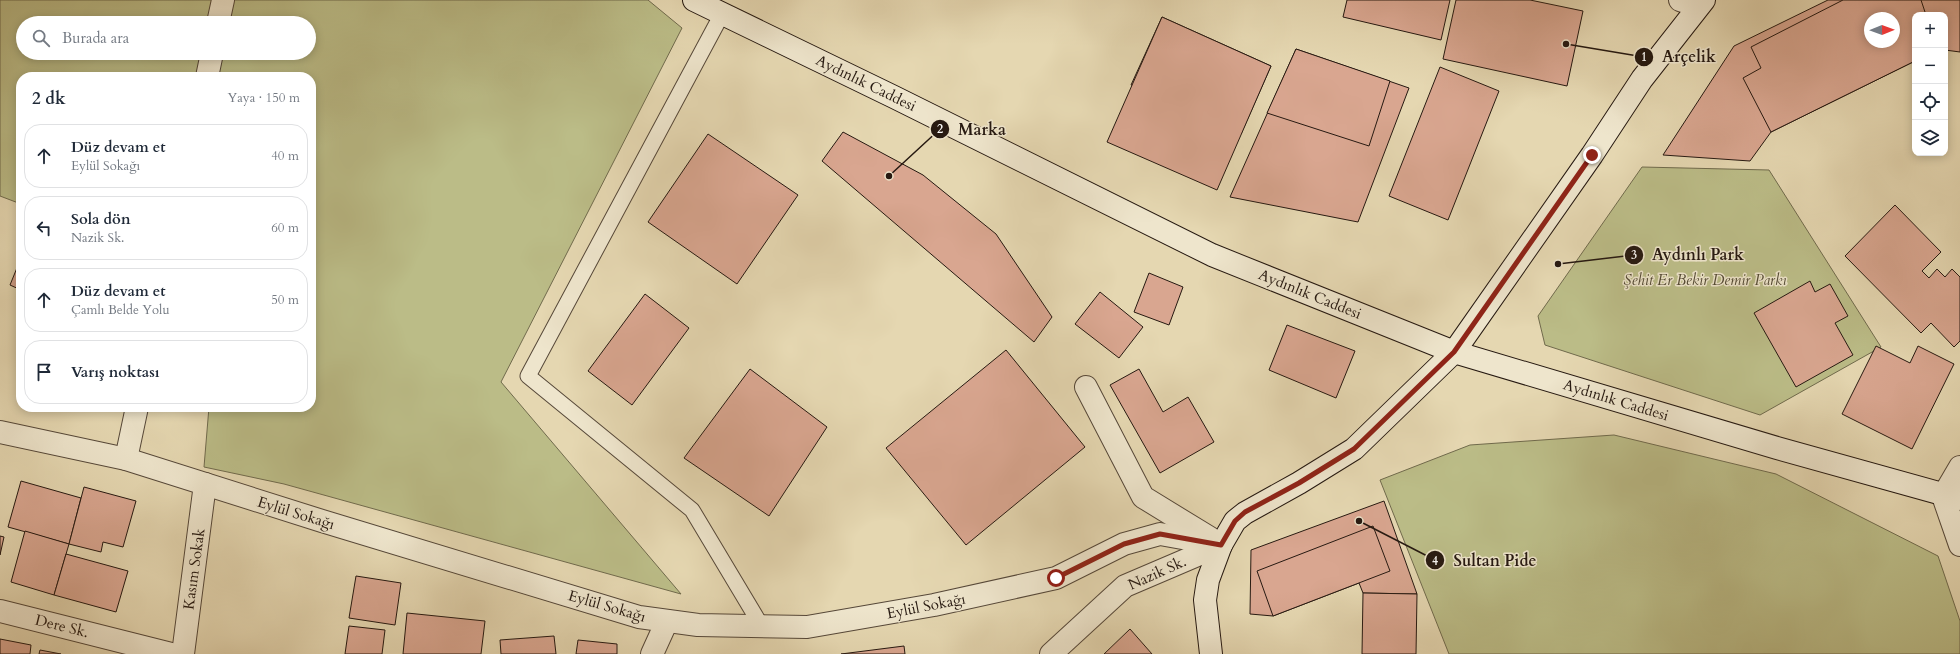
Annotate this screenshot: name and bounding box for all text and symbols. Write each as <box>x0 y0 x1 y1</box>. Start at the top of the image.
north arrow <box>1864 12 1900 48</box>
map controls <box>1912 12 1948 156</box>
button: + <box>1912 12 1948 48</box>
search box <box>16 16 316 60</box>
icon: search <box>30 27 52 49</box>
text: Burada ara <box>62 28 129 48</box>
callout: Arçelik <box>1634 43 1724 71</box>
text: Arçelik <box>1662 46 1716 68</box>
button: − <box>1912 48 1948 84</box>
text: 1 <box>1641 49 1647 65</box>
street label: Aydınlık Caddesi <box>812 50 920 116</box>
button: locate <box>1912 84 1948 120</box>
text: 2 dk <box>32 87 66 110</box>
text: Yaya · 150 m <box>227 89 300 107</box>
callout: Marka <box>930 115 1014 143</box>
text: Marka <box>958 119 1006 141</box>
button: layers <box>1912 120 1948 156</box>
text: 2 <box>937 121 943 137</box>
text: Düz devam et <box>71 137 166 157</box>
icon: ahead <box>33 145 55 167</box>
route end <box>1583 146 1601 164</box>
text: 40 m <box>271 147 299 165</box>
text: Eylül Sokağı <box>71 157 140 175</box>
text: Sola dön <box>71 209 131 229</box>
icon: left <box>33 217 55 239</box>
text: 60 m <box>271 219 299 237</box>
text: Nazik Sk. <box>71 229 124 247</box>
callout: Aydınlı Park <box>1624 241 1752 269</box>
text: Aydınlı Park <box>1652 244 1744 266</box>
text: 3 <box>1631 247 1637 263</box>
street label: Aydınlık Caddesi <box>1256 264 1364 324</box>
park label: Şehit Er Bekir Demir Parkı <box>1623 270 1787 290</box>
text: Düz devam et <box>71 281 166 301</box>
icon: ahead <box>33 289 55 311</box>
text: 50 m <box>271 291 299 309</box>
text: Çamlı Belde Yolu <box>71 301 170 319</box>
icon: arrive <box>33 361 55 383</box>
text: Varış noktası <box>71 362 160 382</box>
street label: Aydınlık Caddesi <box>1561 374 1671 426</box>
street label: Eylül Sokağı <box>255 492 337 534</box>
street label: Kasım Sokak <box>178 527 210 611</box>
callout: Sultan Pide <box>1425 546 1544 574</box>
text: Sultan Pide <box>1454 550 1537 572</box>
street label: Nazik Sk. <box>1125 551 1189 595</box>
text: 4 <box>1432 553 1438 569</box>
route start <box>1047 569 1065 587</box>
street label: Eylül Sokağı <box>566 585 648 627</box>
street label: Eylül Sokağı <box>885 589 967 623</box>
street label: Dere Sk. <box>33 610 91 642</box>

